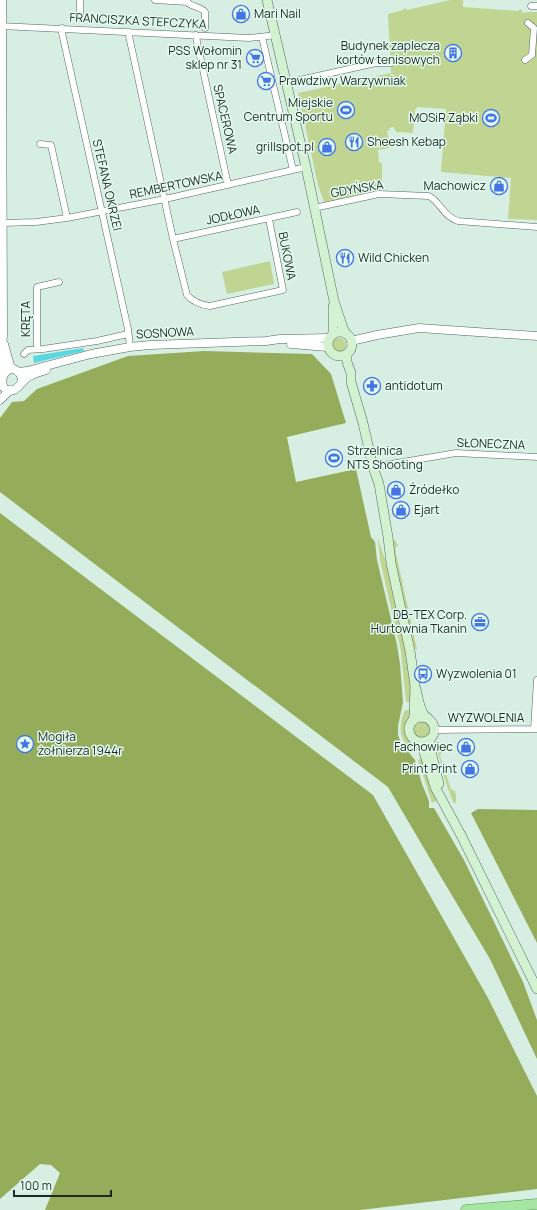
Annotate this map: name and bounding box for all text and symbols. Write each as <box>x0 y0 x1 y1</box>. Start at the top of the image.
shop icon: Mari Nail <box>231 4 251 24</box>
place label: Mari Nail <box>254 5 301 22</box>
street label: FRANCISZKA STEFCZYKA <box>69 8 208 33</box>
place label: Budynek zaplecza kortów tenisowych <box>336 37 440 68</box>
place label: PSS Wołomin sklep nr 31 <box>168 42 242 73</box>
building icon: Budynek zaplecza kortów tenisowych <box>443 43 463 63</box>
supermarket icon: PSS Wołomin sklep nr 31 <box>245 48 265 68</box>
supermarket icon: Prawdziwy Warzywniak <box>256 71 276 91</box>
place label: Prawdziwy Warzywniak <box>279 72 407 89</box>
street label: SPACEROWA <box>209 83 242 156</box>
place label: Miejskie Centrum Sportu <box>244 94 333 125</box>
sports icon: Miejskie Centrum Sportu <box>336 100 356 120</box>
sports icon: MOSiR Ząbki <box>481 108 501 128</box>
place label: MOSiR Ząbki <box>409 109 478 126</box>
restaurant icon: Sheesh Kebap <box>344 132 364 152</box>
place label: Sheesh Kebap <box>367 133 446 150</box>
street label: STEFANA OKRZEI <box>89 137 126 232</box>
shop icon: grillspot.pl <box>317 137 337 157</box>
place label: grillspot.pl <box>256 138 314 155</box>
street label: REMBERTOWSKA <box>128 166 224 203</box>
street label: GDYŃSKA <box>329 175 385 201</box>
shop icon: Machowicz <box>489 176 509 196</box>
place label: Machowicz <box>424 177 486 194</box>
street label: JODŁOWA <box>204 200 262 228</box>
street label: BUKOWA <box>274 230 301 282</box>
restaurant icon: Wild Chicken <box>335 248 355 268</box>
place label: Wild Chicken <box>358 249 429 266</box>
street label: KRĘTA <box>17 301 34 337</box>
street label: SOSNOWA <box>136 322 195 343</box>
pharmacy icon: antidotum <box>362 376 382 396</box>
place label: antidotum <box>385 377 443 394</box>
street label: SŁONECZNA <box>456 434 526 453</box>
place label: Strzelnica NTS Shooting <box>347 442 423 473</box>
sports icon: Strzelnica NTS Shooting <box>324 448 344 468</box>
shop icon: Źródełko <box>386 480 406 500</box>
place label: Źródełko <box>409 481 459 498</box>
shop icon: Ejart <box>391 500 411 520</box>
place label: Ejart <box>414 501 440 518</box>
place label: DB-TEX Corp. Hurtownia Tkanin <box>371 606 467 637</box>
office icon: DB-TEX Corp. Hurtownia Tkanin <box>470 612 490 632</box>
bus stop icon: Wyzwolenia 01 <box>413 664 433 684</box>
place label: Wyzwolenia 01 <box>436 665 517 682</box>
street label: WYZWOLENIA <box>448 709 525 726</box>
place label: Mogiła żołnierza 1944r <box>38 728 123 759</box>
place icon: Mogiła żołnierza 1944r <box>15 734 35 754</box>
shop icon: Fachowiec <box>456 737 476 757</box>
place label: Fachowiec <box>394 738 453 755</box>
shop icon: Print Print <box>460 759 480 779</box>
place label: Print Print <box>402 760 457 777</box>
scale bar <box>14 1172 111 1198</box>
text: 100 m <box>20 1177 52 1194</box>

